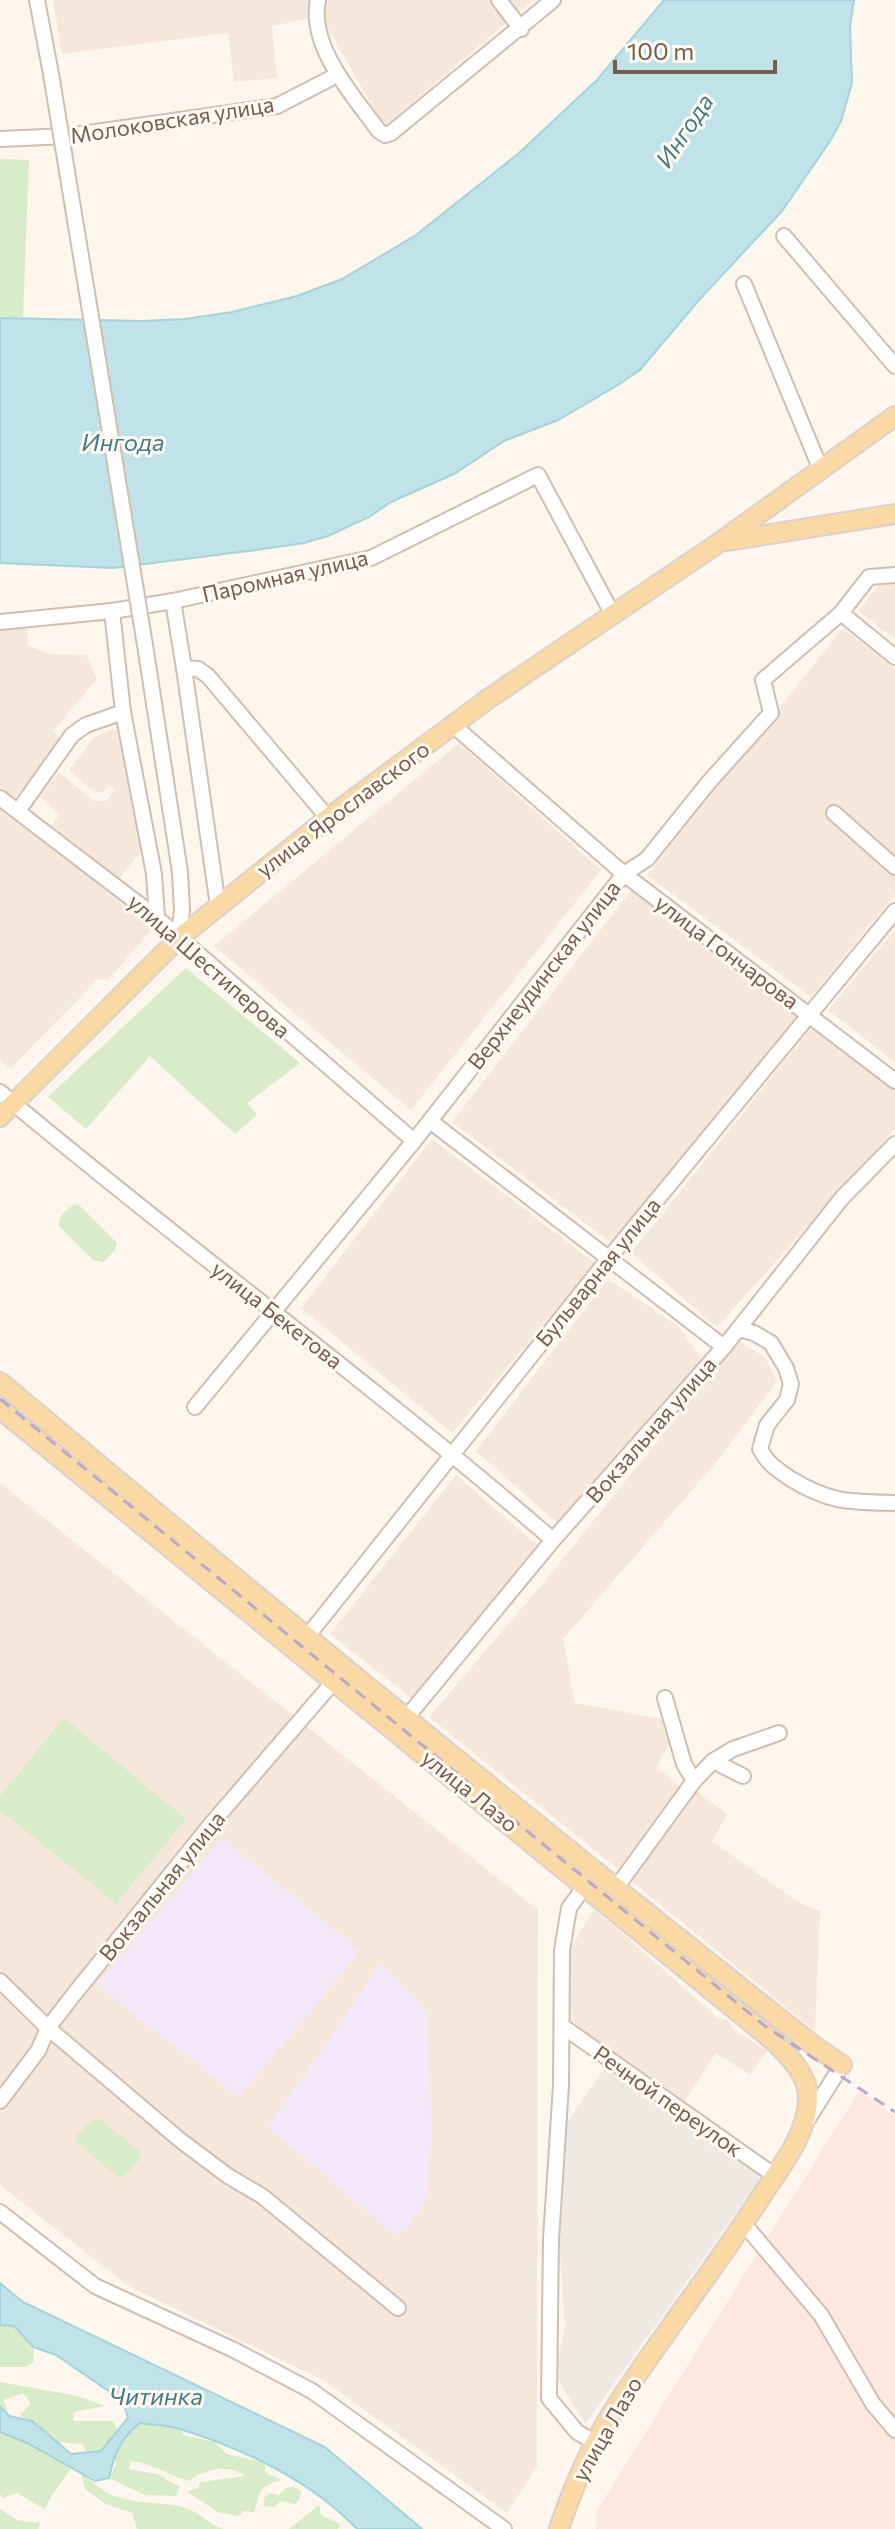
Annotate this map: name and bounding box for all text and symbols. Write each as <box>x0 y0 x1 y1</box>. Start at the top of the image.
scale bar <box>615 24 775 74</box>
text: 100 m <box>627 36 694 65</box>
water label: Ингода <box>649 88 719 173</box>
street label: Молоковская улица <box>68 90 276 149</box>
water label: Ингода <box>82 427 164 456</box>
street label: Паромная улица <box>199 543 370 608</box>
street label: улица Ярославского <box>251 735 435 882</box>
street label: Верхнеудинская улица <box>461 875 626 1075</box>
street label: улица Шестиперова <box>123 888 296 1043</box>
street label: улица Гончарова <box>650 889 805 1014</box>
street label: Бульварная улица <box>529 1192 666 1352</box>
street label: улица Бекетова <box>206 1255 348 1374</box>
street label: Вокзальная улица <box>580 1351 722 1508</box>
street label: улица Лазо <box>417 1744 524 1838</box>
street label: Вокзальная улица <box>93 1805 230 1966</box>
street label: Речной переулок <box>589 2039 748 2162</box>
street label: улица Лазо <box>566 2372 647 2486</box>
water label: Читинка <box>109 2381 203 2410</box>

